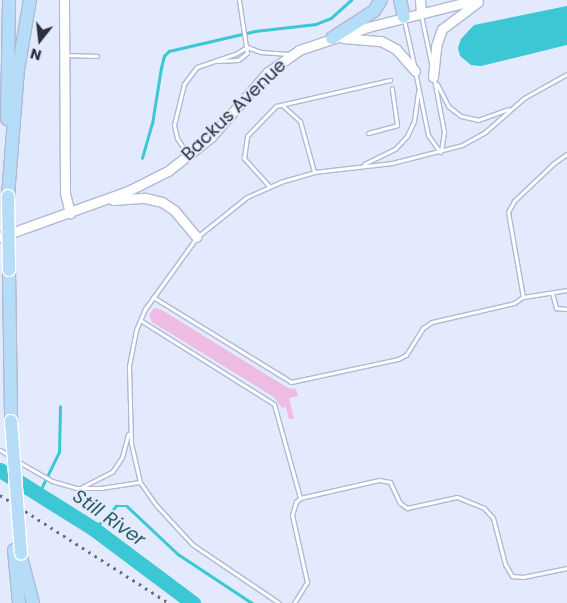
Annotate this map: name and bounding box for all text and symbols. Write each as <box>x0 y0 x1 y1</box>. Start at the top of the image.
north arrow <box>15 15 65 65</box>
text: N <box>28 43 44 65</box>
street label: Backus Avenue <box>177 55 291 165</box>
water label: Still River <box>68 485 150 551</box>

